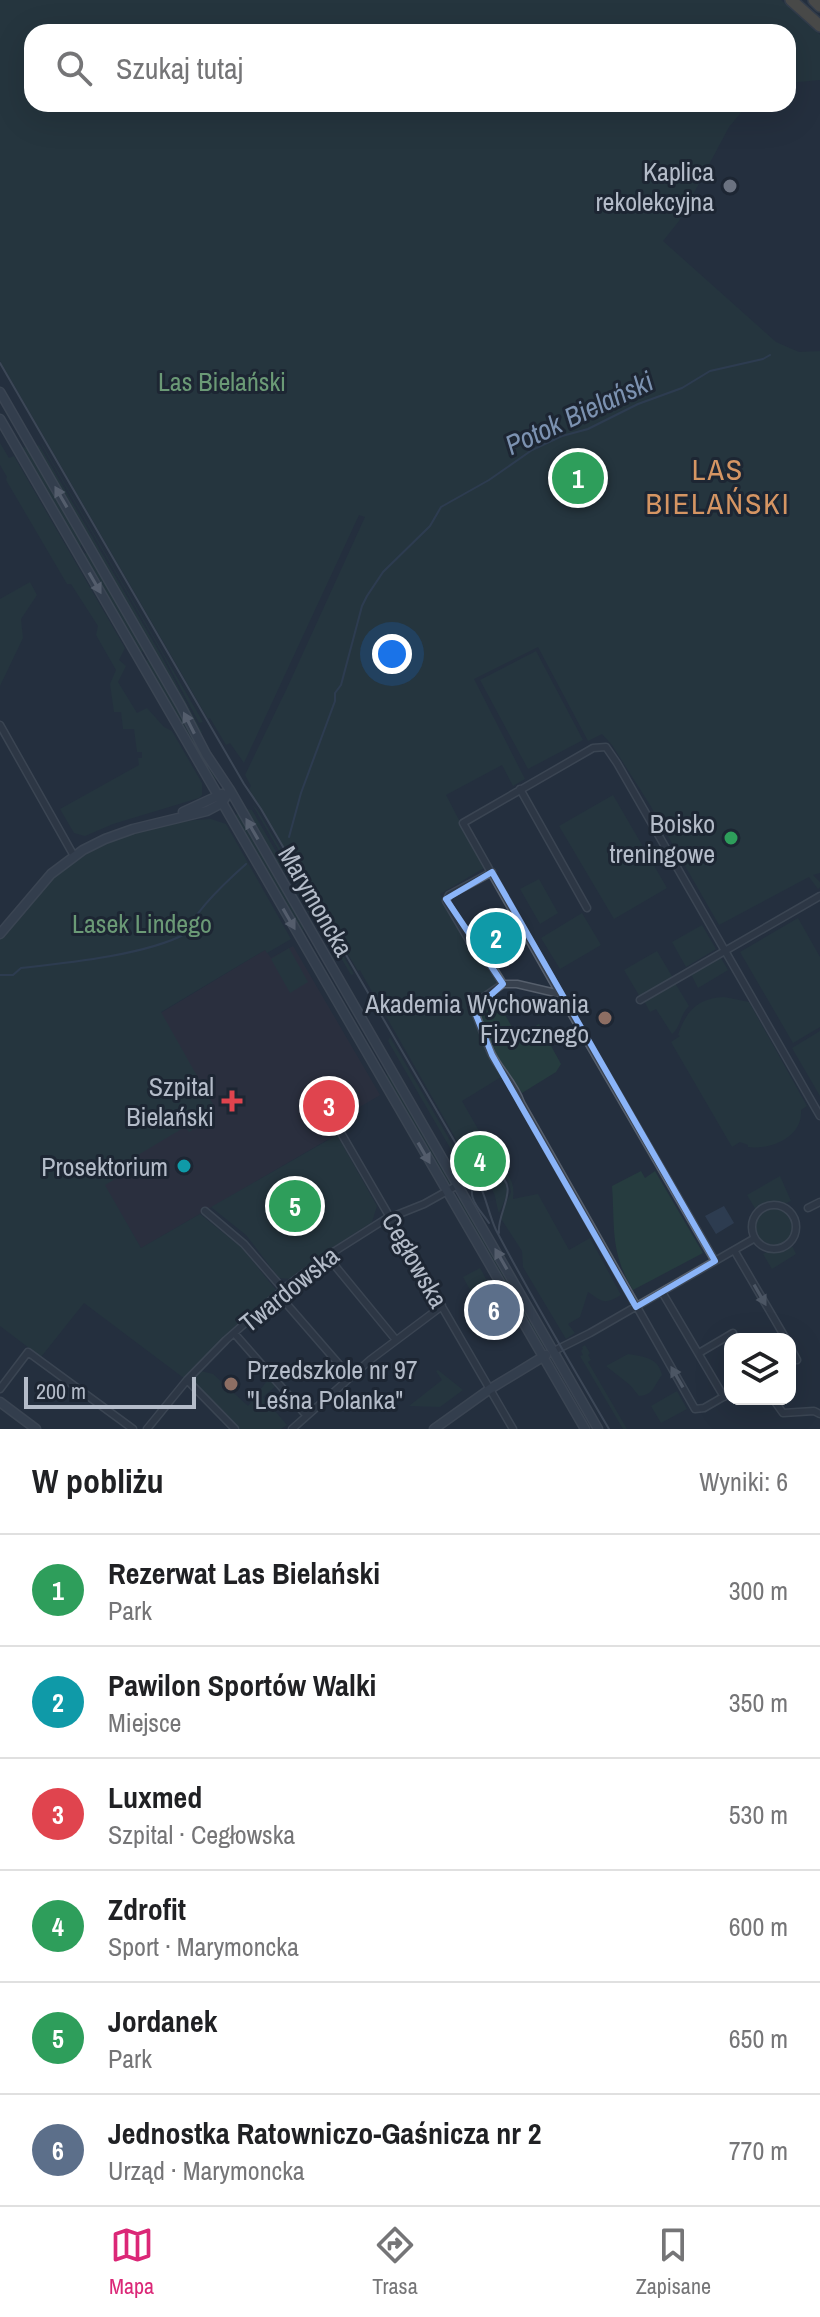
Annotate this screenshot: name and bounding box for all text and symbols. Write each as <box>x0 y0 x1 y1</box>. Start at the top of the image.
search box <box>24 24 796 112</box>
icon: search <box>52 46 96 90</box>
text: Szukaj tutaj <box>116 48 243 88</box>
place label: Kaplica rekolekcyjna <box>596 154 714 219</box>
marker: Kaplica rekolekcyjna <box>721 177 739 195</box>
water label: Potok Bielański <box>499 362 660 464</box>
park label: Las Bielański <box>158 364 286 399</box>
pin: 1 <box>552 448 604 508</box>
district label: LAS BIELAŃSKI <box>645 449 791 523</box>
one-way arrow <box>54 486 68 509</box>
one-way arrow <box>88 572 102 594</box>
your location <box>372 634 412 674</box>
one-way arrow <box>183 712 196 735</box>
place label: Boisko treningowe <box>610 806 715 871</box>
one-way arrow <box>245 818 259 840</box>
marker: Boisko treningowe <box>722 829 740 847</box>
street label: Marymoncka <box>270 839 362 963</box>
park label: Lasek Lindego <box>72 906 212 941</box>
one-way arrow <box>282 908 296 930</box>
pin: 2 <box>470 908 522 968</box>
place label: Akademia Wychowania Fizycznego <box>364 986 589 1051</box>
marker: Akademia Wychowania Fizycznego <box>596 1009 614 1027</box>
place label: Szpital Bielański <box>126 1069 214 1134</box>
pin: 3 <box>303 1076 355 1136</box>
marker: Szpital Bielański <box>221 1090 243 1112</box>
pin: 4 <box>454 1131 506 1191</box>
one-way arrow <box>418 1141 431 1164</box>
place label: Prosektorium <box>41 1149 168 1184</box>
marker: Prosektorium <box>175 1157 193 1175</box>
pin: 5 <box>269 1176 321 1236</box>
street label: Cegłowska <box>374 1206 456 1314</box>
street label: Twardowska <box>232 1238 346 1340</box>
one-way arrow <box>494 1248 508 1270</box>
pin: 6 <box>468 1280 520 1340</box>
one-way arrow <box>753 1283 767 1306</box>
map controls <box>724 1333 796 1405</box>
button: layers <box>724 1333 796 1405</box>
place label: Przedszkole nr 97 "Leśna Polanka" <box>247 1352 418 1417</box>
one-way arrow <box>670 1366 684 1388</box>
scale bar <box>24 1373 196 1409</box>
marker: Przedszkole nr 97 "Leśna Polanka" <box>222 1375 240 1393</box>
text: 200 m <box>36 1376 86 1406</box>
text: W pobliżu <box>32 1458 164 1504</box>
text: Wyniki: 6 <box>699 1464 788 1499</box>
text: Rezerwat Las Bielański <box>108 1553 380 1593</box>
text: 1 <box>52 1573 64 1608</box>
text: 300 m <box>729 1573 788 1608</box>
text: Park <box>108 1593 152 1628</box>
text: Pawilon Sportów Walki <box>108 1665 376 1705</box>
text: 2 <box>52 1685 64 1720</box>
text: 350 m <box>729 1685 788 1720</box>
text: Miejsce <box>108 1705 181 1740</box>
text: Luxmed <box>108 1777 202 1817</box>
text: 3 <box>52 1797 64 1832</box>
text: 530 m <box>729 1797 788 1832</box>
text: Szpital · Cegłowska <box>108 1817 295 1852</box>
text: Zdrofit <box>108 1889 186 1929</box>
text: 4 <box>52 1909 64 1944</box>
text: 600 m <box>729 1909 788 1944</box>
text: Sport · Marymoncka <box>108 1929 299 1964</box>
text: Jordanek <box>108 2001 217 2041</box>
text: 5 <box>52 2021 64 2056</box>
text: 650 m <box>729 2021 788 2056</box>
text: Park <box>108 2041 152 2076</box>
text: Jednostka Ratowniczo-Gaśnicza nr 2 <box>108 2113 541 2153</box>
text: 6 <box>52 2133 64 2168</box>
text: 770 m <box>729 2133 788 2168</box>
text: Urząd · Marymoncka <box>108 2153 305 2188</box>
tab: Mapa <box>109 2223 154 2301</box>
tab: Trasa <box>372 2223 418 2301</box>
tab: Zapisane <box>636 2223 711 2301</box>

